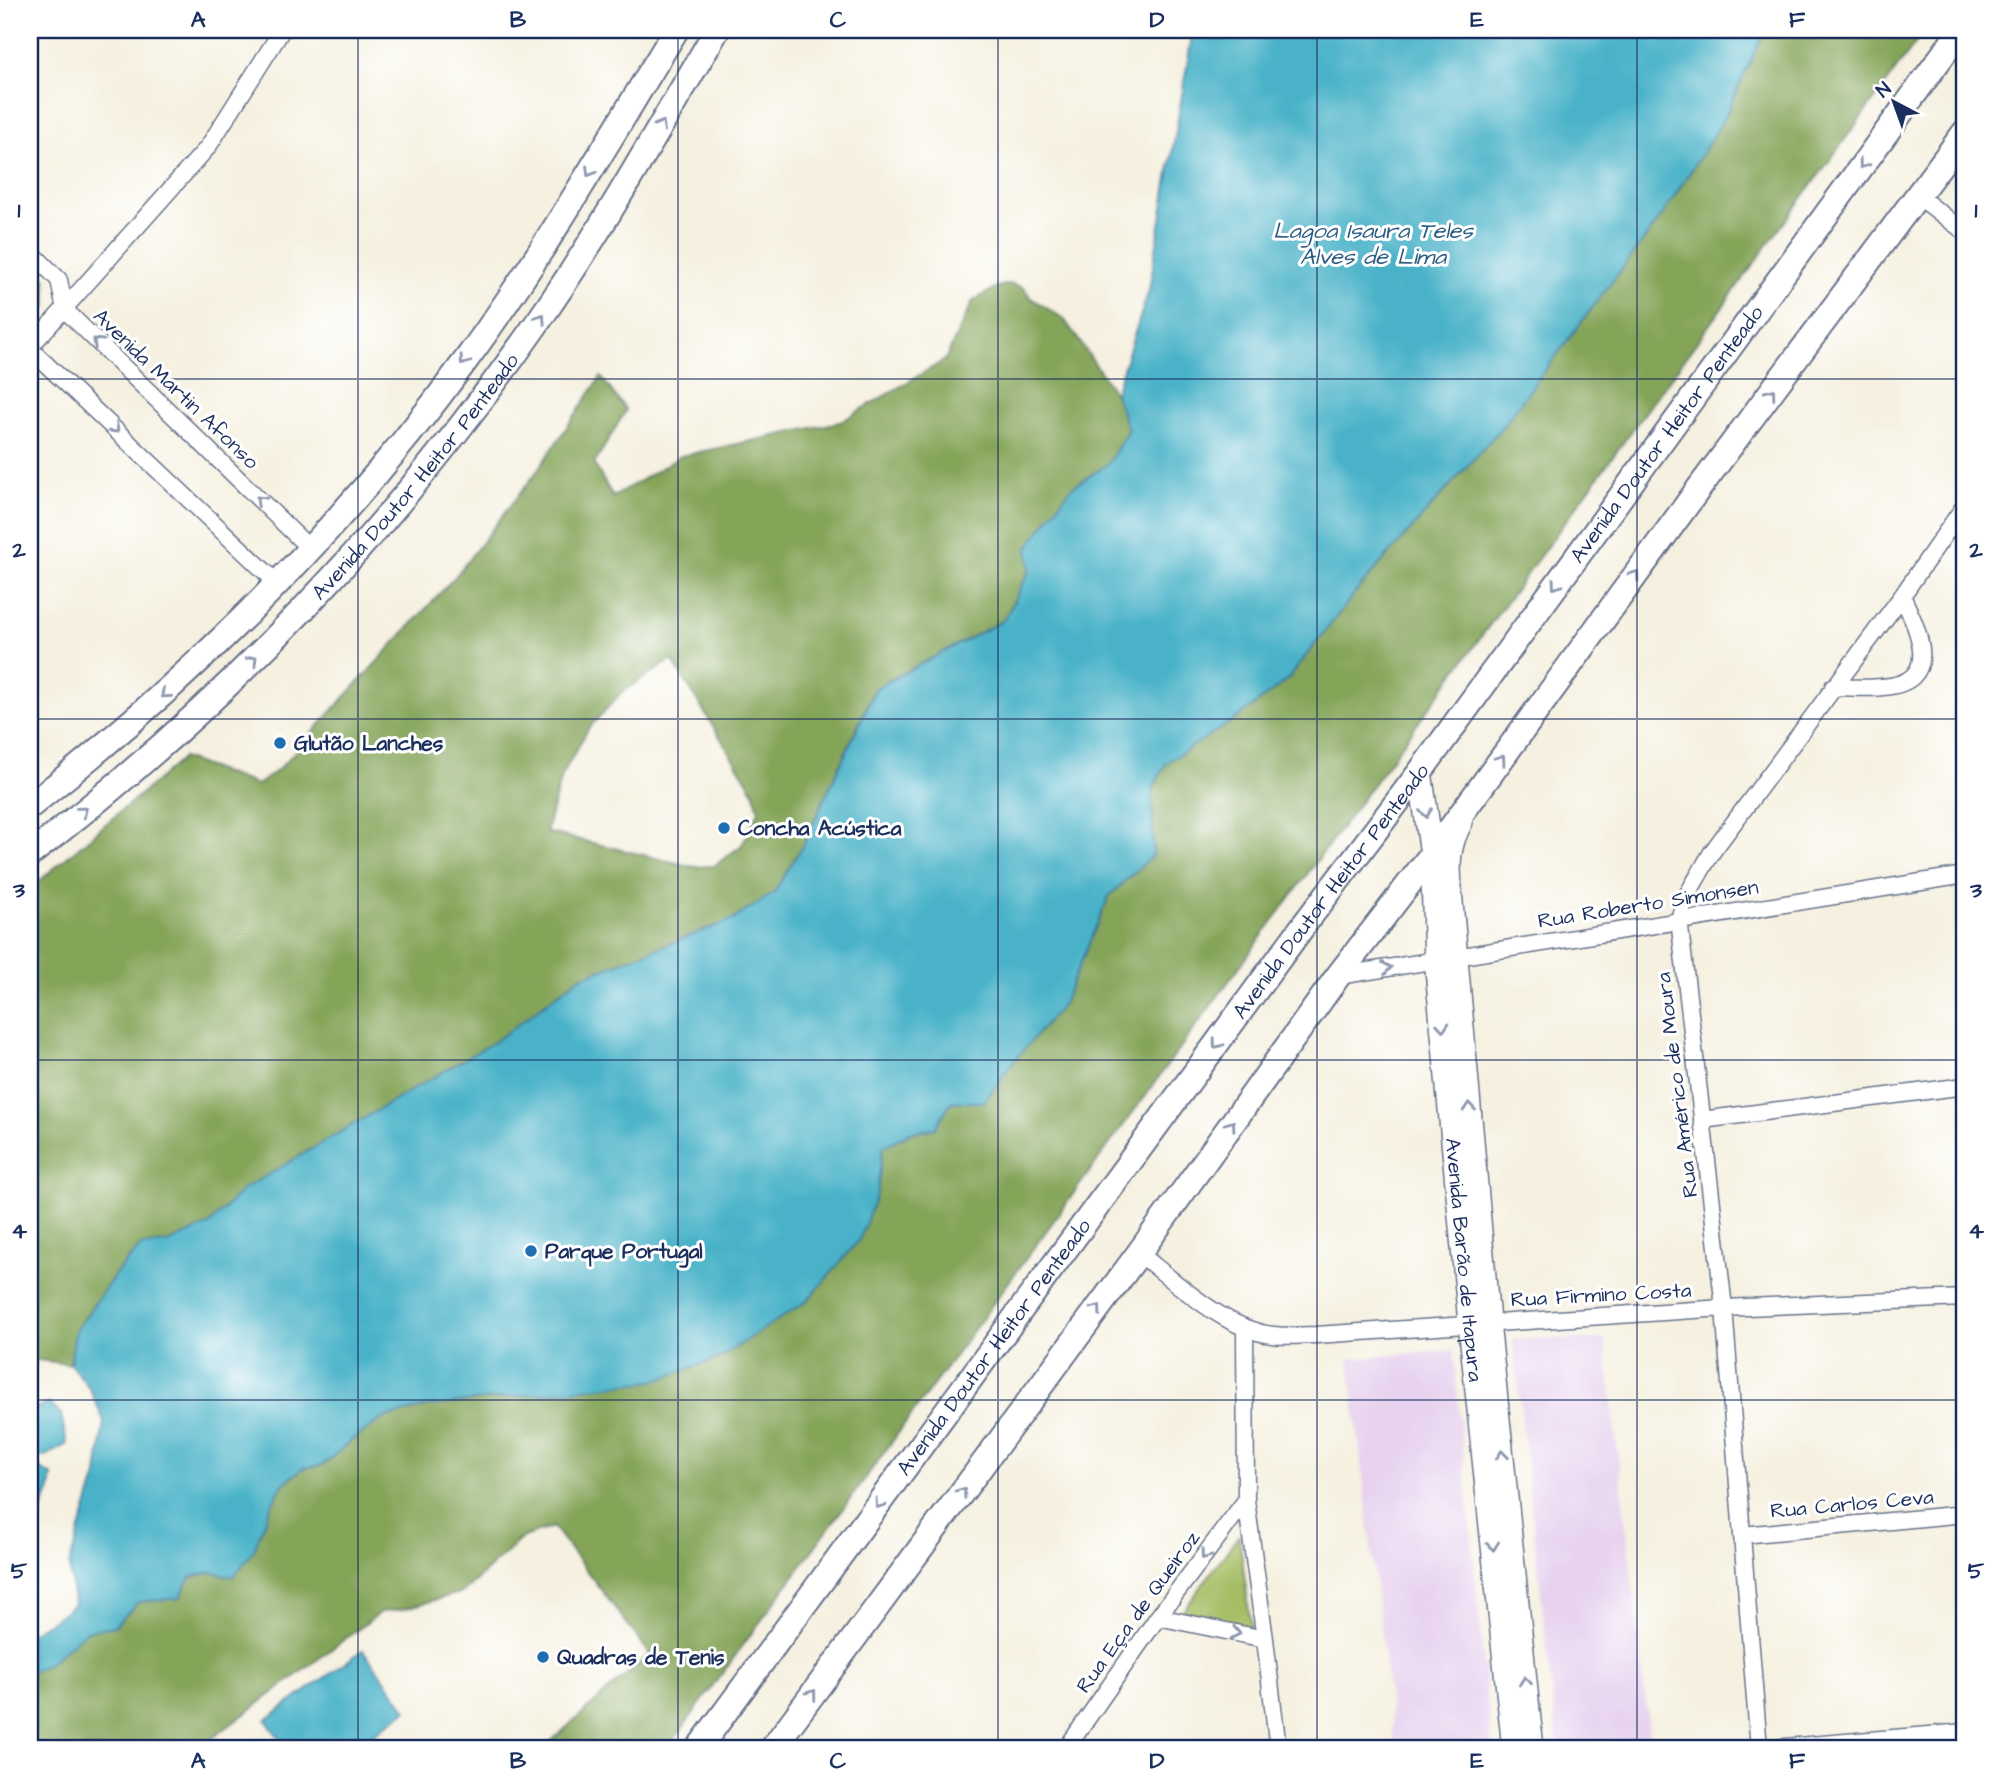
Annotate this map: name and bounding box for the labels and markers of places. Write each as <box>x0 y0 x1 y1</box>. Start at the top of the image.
place label: Glutão Lanches <box>294 729 444 758</box>
marker: Glutão Lanches <box>272 735 288 751</box>
place label: Concha Acústica <box>738 814 902 843</box>
marker: Concha Acústica <box>716 820 732 836</box>
place label: Parque Portugal <box>545 1237 703 1268</box>
marker: Parque Portugal <box>523 1243 539 1259</box>
place label: Quadras de Tenis <box>557 1643 725 1672</box>
marker: Quadras de Tenis <box>535 1649 551 1665</box>

